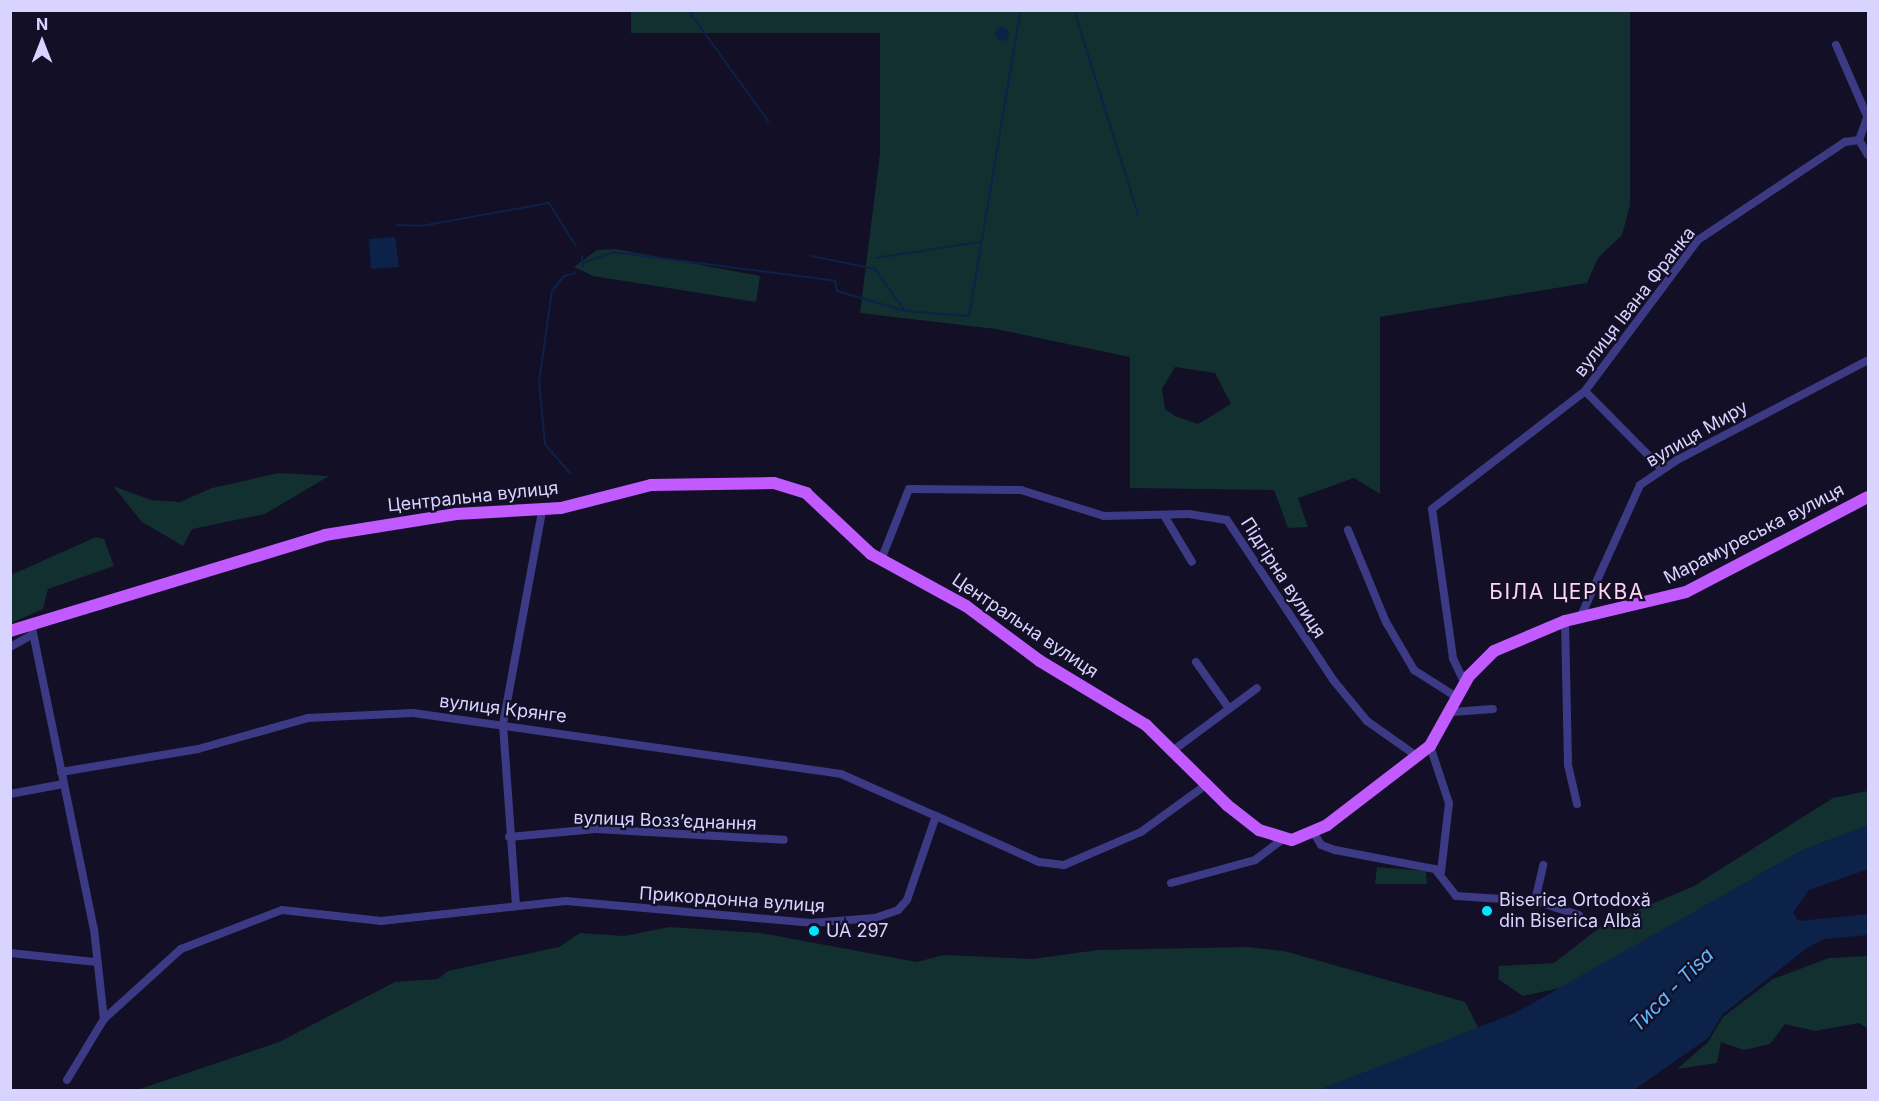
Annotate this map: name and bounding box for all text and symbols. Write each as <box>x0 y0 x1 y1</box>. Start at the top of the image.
north arrow <box>12 12 72 72</box>
text: N <box>36 14 48 34</box>
street label: вулиця Івана Франка <box>1570 223 1700 381</box>
street label: вулиця Миру <box>1642 396 1752 472</box>
street label: Центральна вулиця <box>387 477 559 517</box>
street label: Марамуреська вулиця <box>1660 479 1848 589</box>
street label: Підгірна вулиця <box>1236 514 1330 642</box>
street label: Центральна вулиця <box>948 569 1102 683</box>
district label: БІЛА ЦЕРКВА <box>1489 579 1645 605</box>
street label: вулиця Крянге <box>438 690 568 728</box>
street label: вулиця Воззʼєднання <box>573 807 757 835</box>
street label: Прикордонна вулиця <box>638 883 826 917</box>
place label: Biserica Ortodoxă din Biserica Albă <box>1499 890 1651 932</box>
marker: Biserica Ortodoxă din Biserica Albă <box>1480 904 1494 918</box>
place label: UA 297 <box>826 920 888 942</box>
marker: UA 297 <box>807 924 821 938</box>
water label: Тиса - Tisa <box>1625 943 1719 1037</box>

